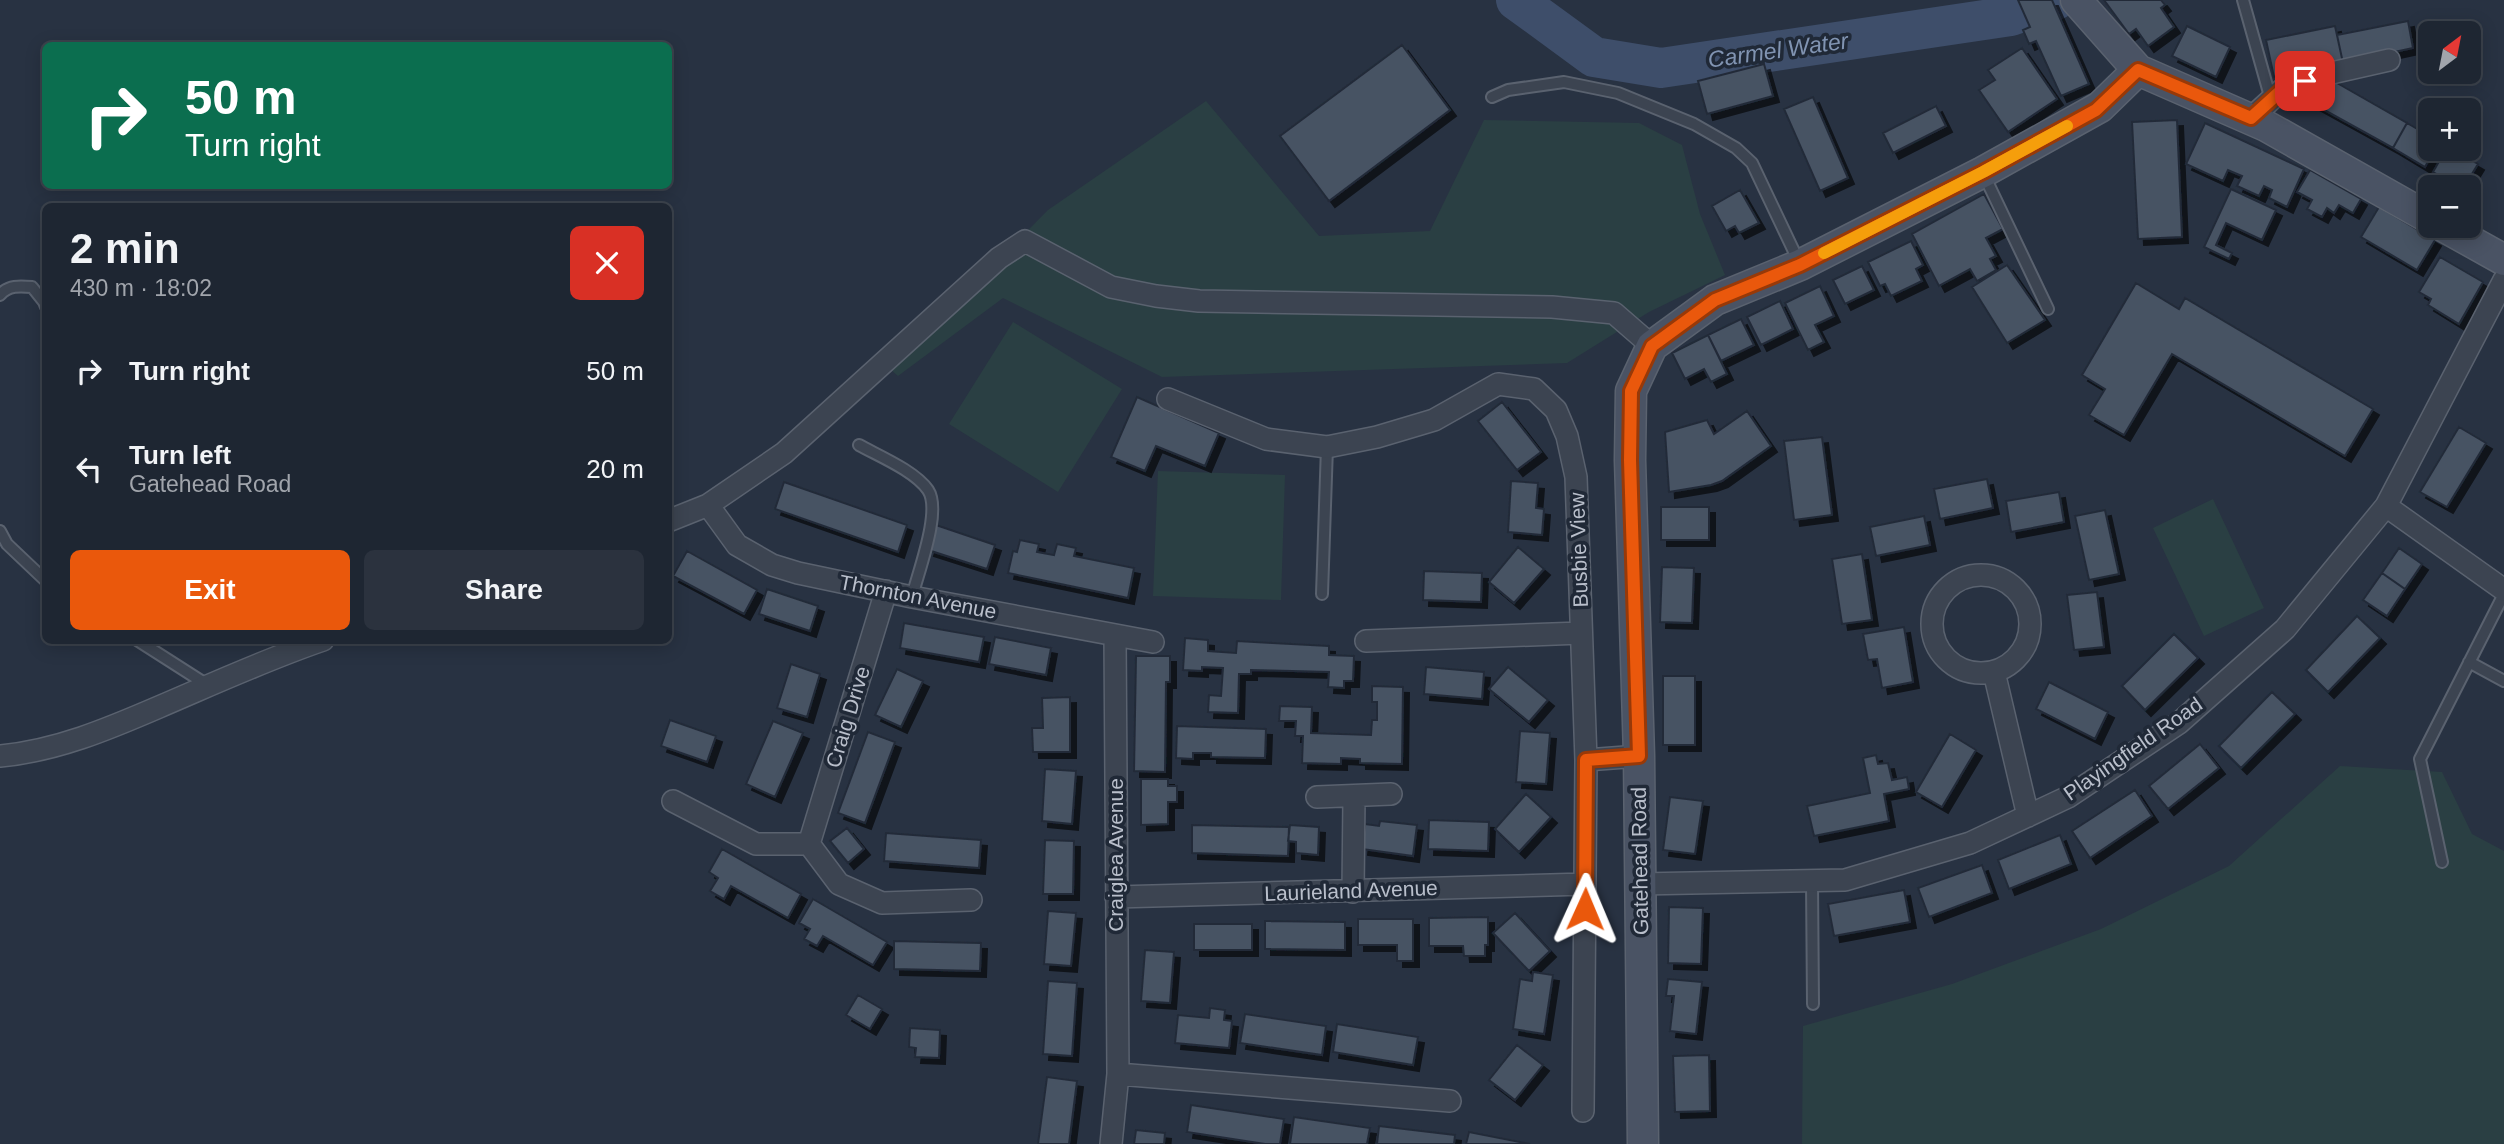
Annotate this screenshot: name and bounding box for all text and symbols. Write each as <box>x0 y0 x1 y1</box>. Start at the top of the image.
north arrow <box>2418 21 2482 84</box>
map controls <box>2418 21 2481 238</box>
water label: Carmel Water <box>1706 27 1851 73</box>
pin <box>2275 51 2335 111</box>
icon: arrive <box>2286 62 2324 100</box>
icon: right <box>70 70 161 161</box>
text: 50 m <box>185 70 297 124</box>
button: + <box>2418 98 2481 161</box>
text: Turn right <box>185 127 321 163</box>
button: − <box>2418 175 2481 238</box>
text: 2 min <box>70 225 180 272</box>
button: close <box>570 226 644 300</box>
text: 430 m · 18:02 <box>70 275 212 301</box>
icon: right <box>70 352 108 390</box>
text: Turn right <box>129 356 250 386</box>
text: 50 m <box>586 356 644 386</box>
text: Turn left <box>129 440 231 470</box>
icon: left <box>70 450 108 488</box>
text: 20 m <box>586 454 644 484</box>
text: Gatehead Road <box>129 471 291 497</box>
street label: Busbie View <box>1565 491 1592 608</box>
button: Exit <box>70 550 350 630</box>
button: Share <box>364 550 644 630</box>
street label: Thornton Avenue <box>838 570 999 623</box>
street label: Craig Drive <box>821 663 874 770</box>
street label: Playingfield Road <box>2059 692 2206 805</box>
street label: Craiglea Avenue <box>1104 778 1127 932</box>
street label: Gatehead Road <box>1627 787 1652 935</box>
position arrow <box>1548 872 1622 946</box>
street label: Laurieland Avenue <box>1264 876 1438 905</box>

